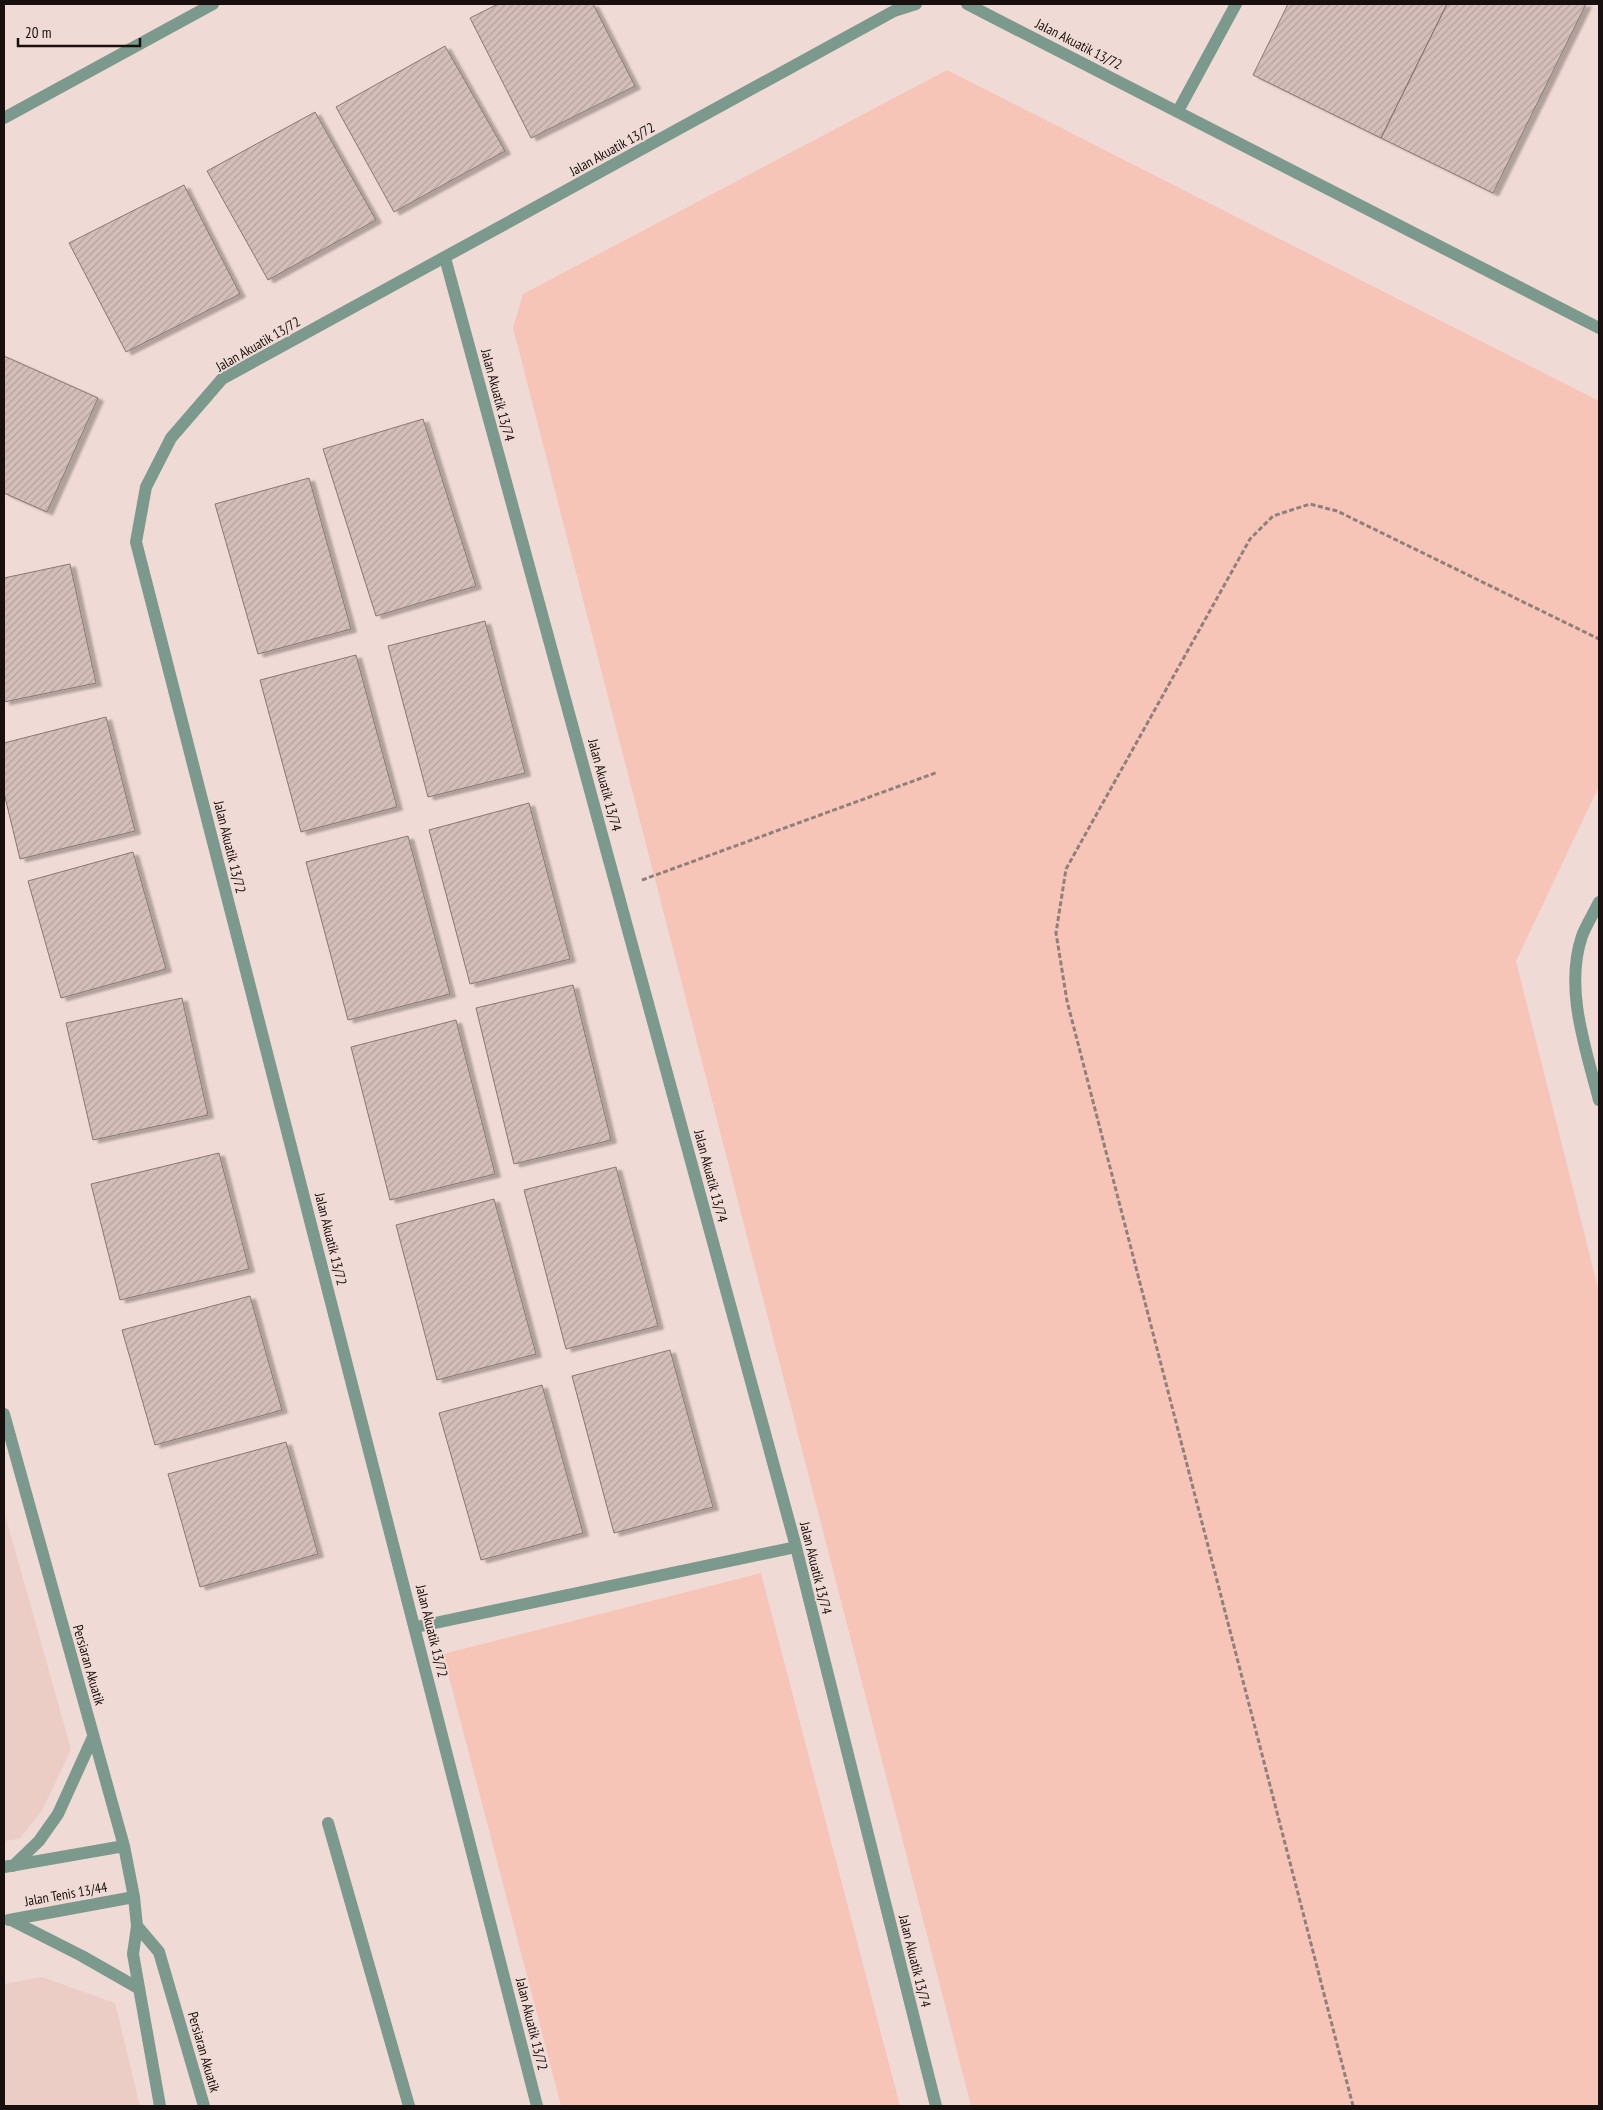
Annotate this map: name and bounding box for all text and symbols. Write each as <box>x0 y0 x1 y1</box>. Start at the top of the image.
street label: Jalan Akuatik 13/72 <box>1032 14 1125 73</box>
scale bar <box>18 15 140 47</box>
text: 20 m <box>25 23 51 42</box>
street label: Jalan Akuatik 13/72 <box>565 118 658 180</box>
street label: Jalan Akuatik 13/72 <box>212 313 303 376</box>
street label: Jalan Akuatik 13/74 <box>477 346 519 444</box>
street label: Jalan Akuatik 13/74 <box>584 736 626 834</box>
street label: Jalan Akuatik 13/72 <box>210 798 250 895</box>
street label: Jalan Akuatik 13/74 <box>690 1127 732 1225</box>
street label: Jalan Akuatik 13/72 <box>311 1190 351 1287</box>
street label: Jalan Akuatik 13/74 <box>796 1519 836 1617</box>
street label: Jalan Akuatik 13/72 <box>412 1582 452 1679</box>
street label: Persiaran Akuatik <box>69 1623 109 1708</box>
street label: Jalan Tenis 13/44 <box>22 1878 109 1910</box>
street label: Jalan Akuatik 13/74 <box>895 1912 935 2010</box>
street label: Jalan Akuatik 13/72 <box>512 1975 552 2072</box>
street label: Persiaran Akuatik <box>184 2010 224 2095</box>

